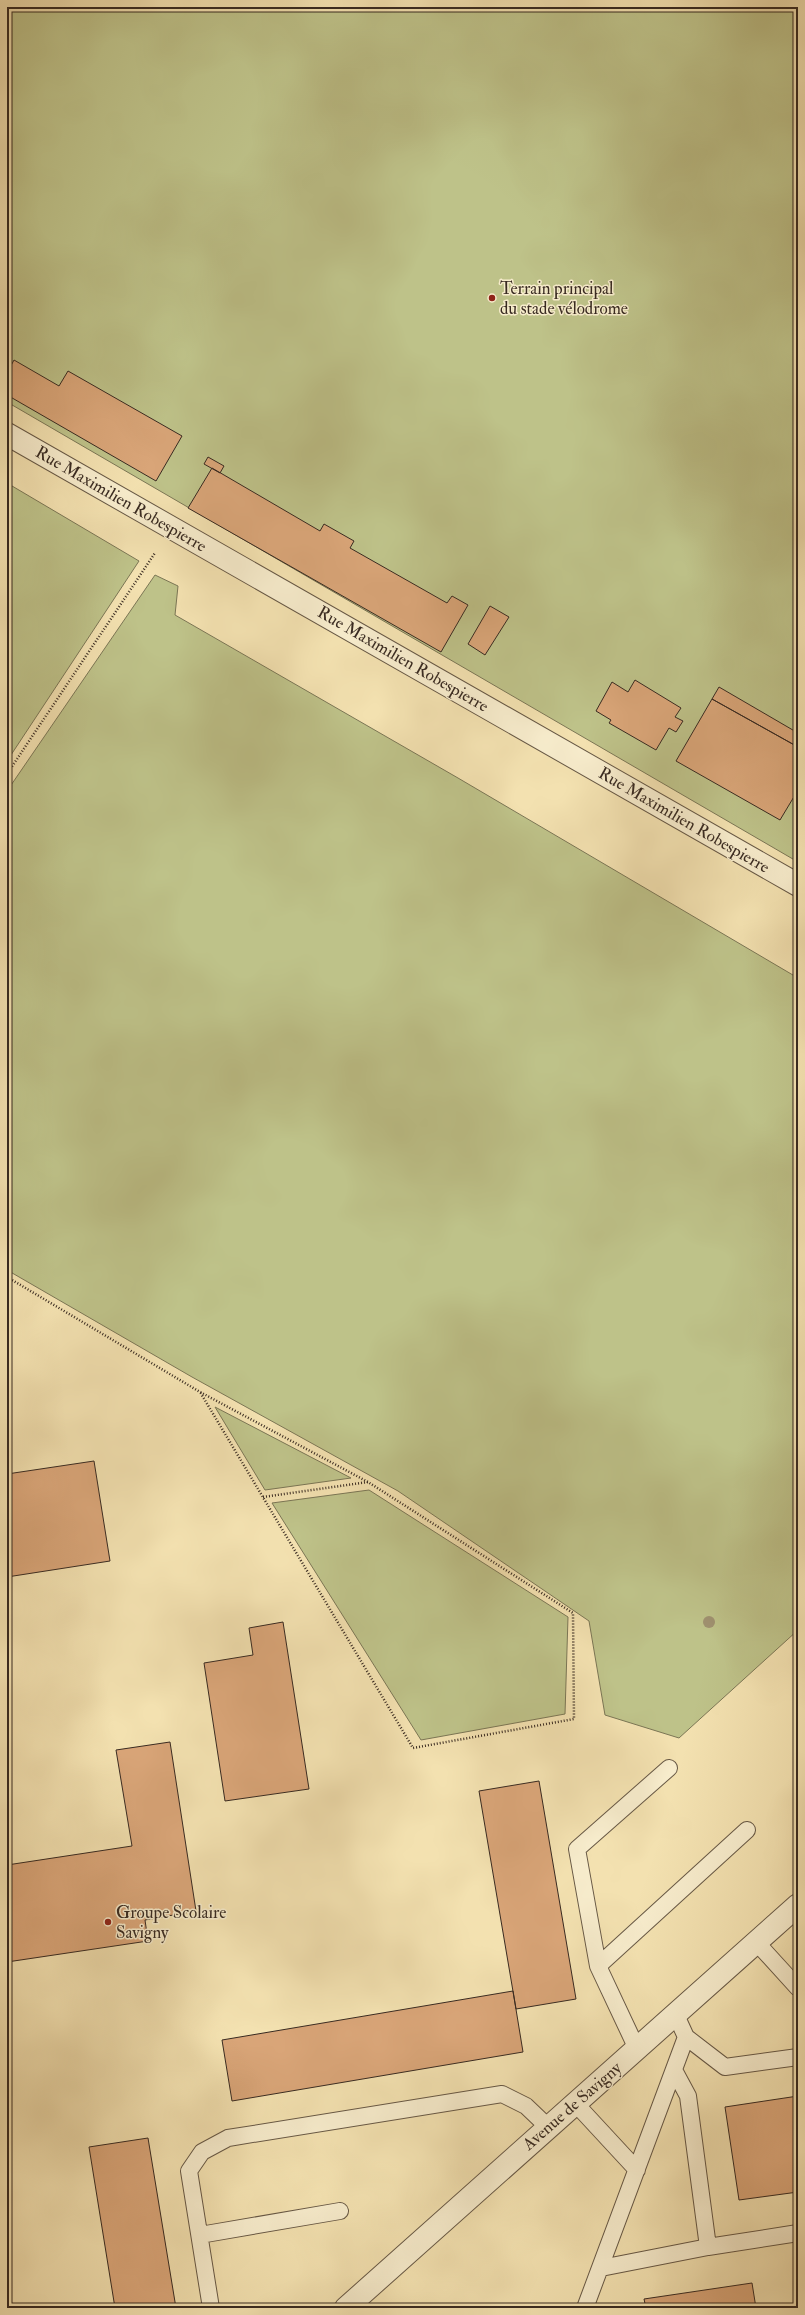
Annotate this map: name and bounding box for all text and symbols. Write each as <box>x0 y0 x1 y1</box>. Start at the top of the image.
place label: Terrain principal du stade vélodrome <box>500 278 628 319</box>
marker: Terrain principal du stade vélodrome <box>487 293 497 303</box>
street label: Rue Maximilien Robespierre <box>31 441 210 557</box>
street label: Rue Maximilien Robespierre <box>313 601 492 717</box>
street label: Rue Maximilien Robespierre <box>594 762 773 878</box>
place label: Groupe Scolaire Savigny <box>116 1902 226 1944</box>
marker: Groupe Scolaire Savigny <box>103 1917 113 1927</box>
street label: Avenue de Savigny <box>517 2057 627 2156</box>

